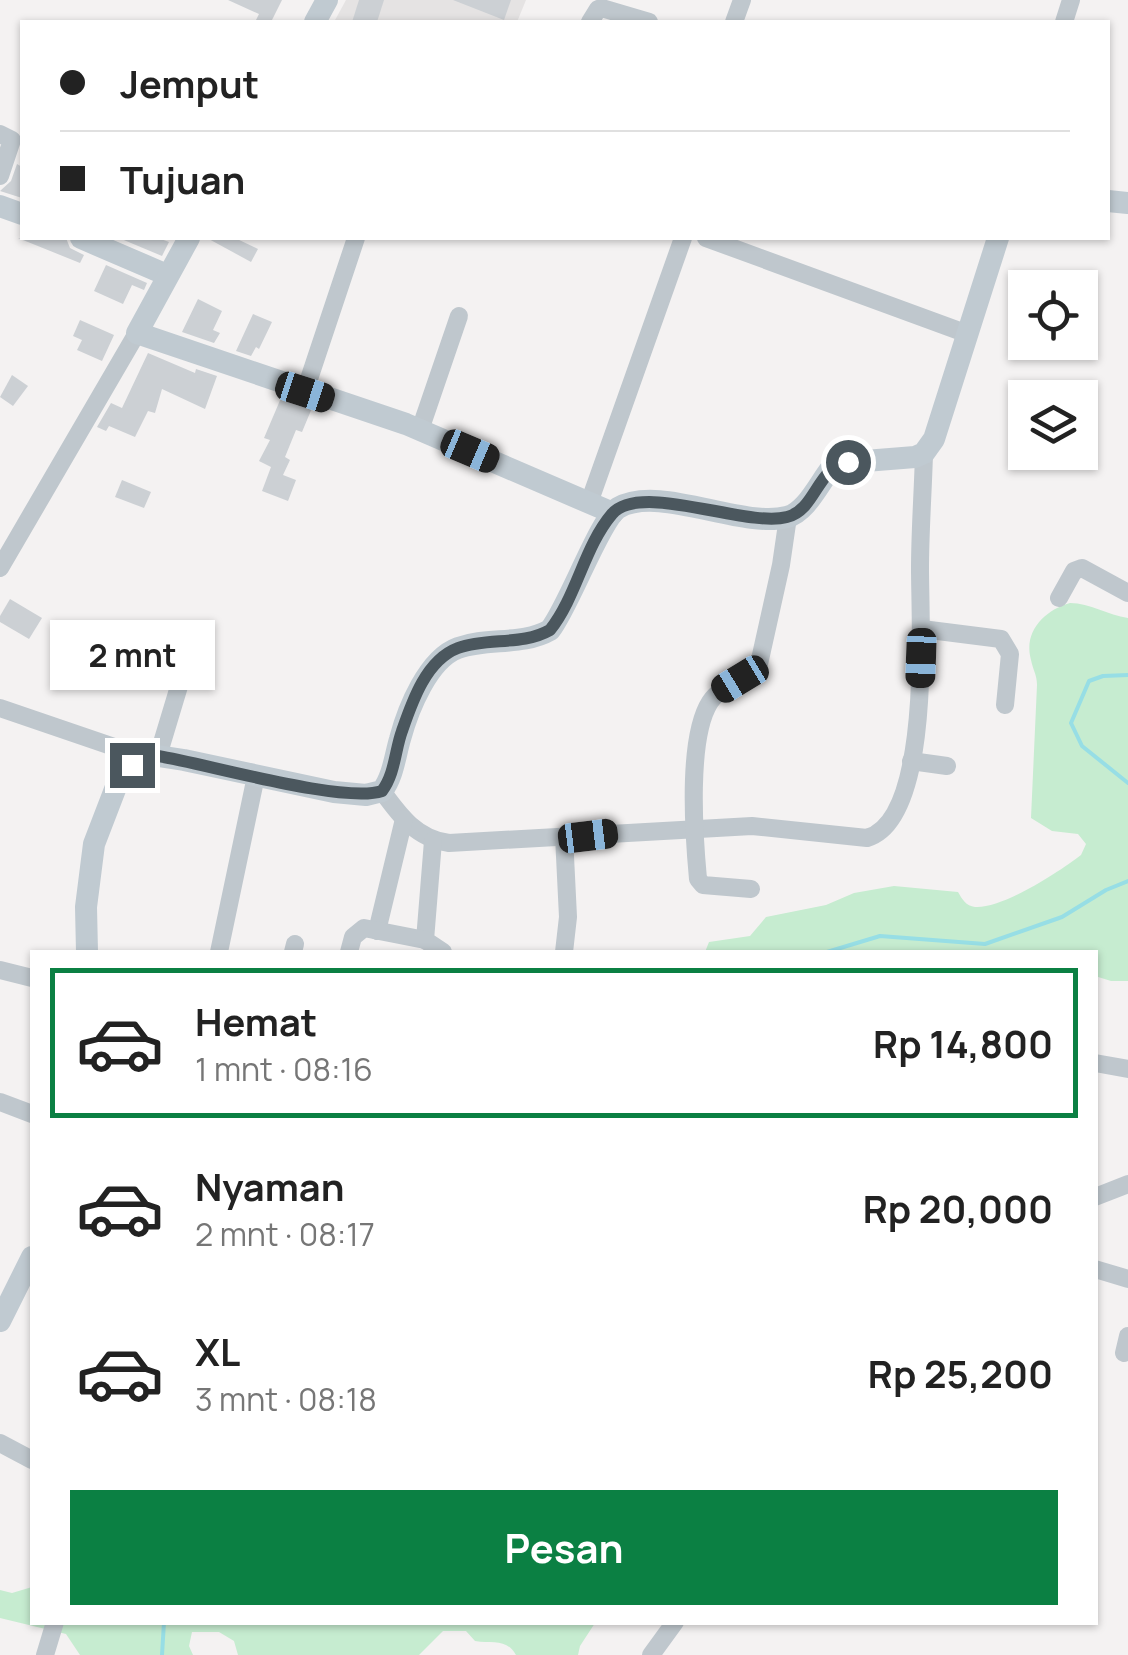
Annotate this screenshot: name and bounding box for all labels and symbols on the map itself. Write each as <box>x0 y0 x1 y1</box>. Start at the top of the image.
car <box>272 368 338 416</box>
car <box>437 425 503 477</box>
route start <box>826 440 871 485</box>
callout: 2 mnt <box>49 620 214 690</box>
car <box>905 627 937 689</box>
car <box>707 651 773 707</box>
route end <box>110 743 155 788</box>
car <box>556 817 620 855</box>

